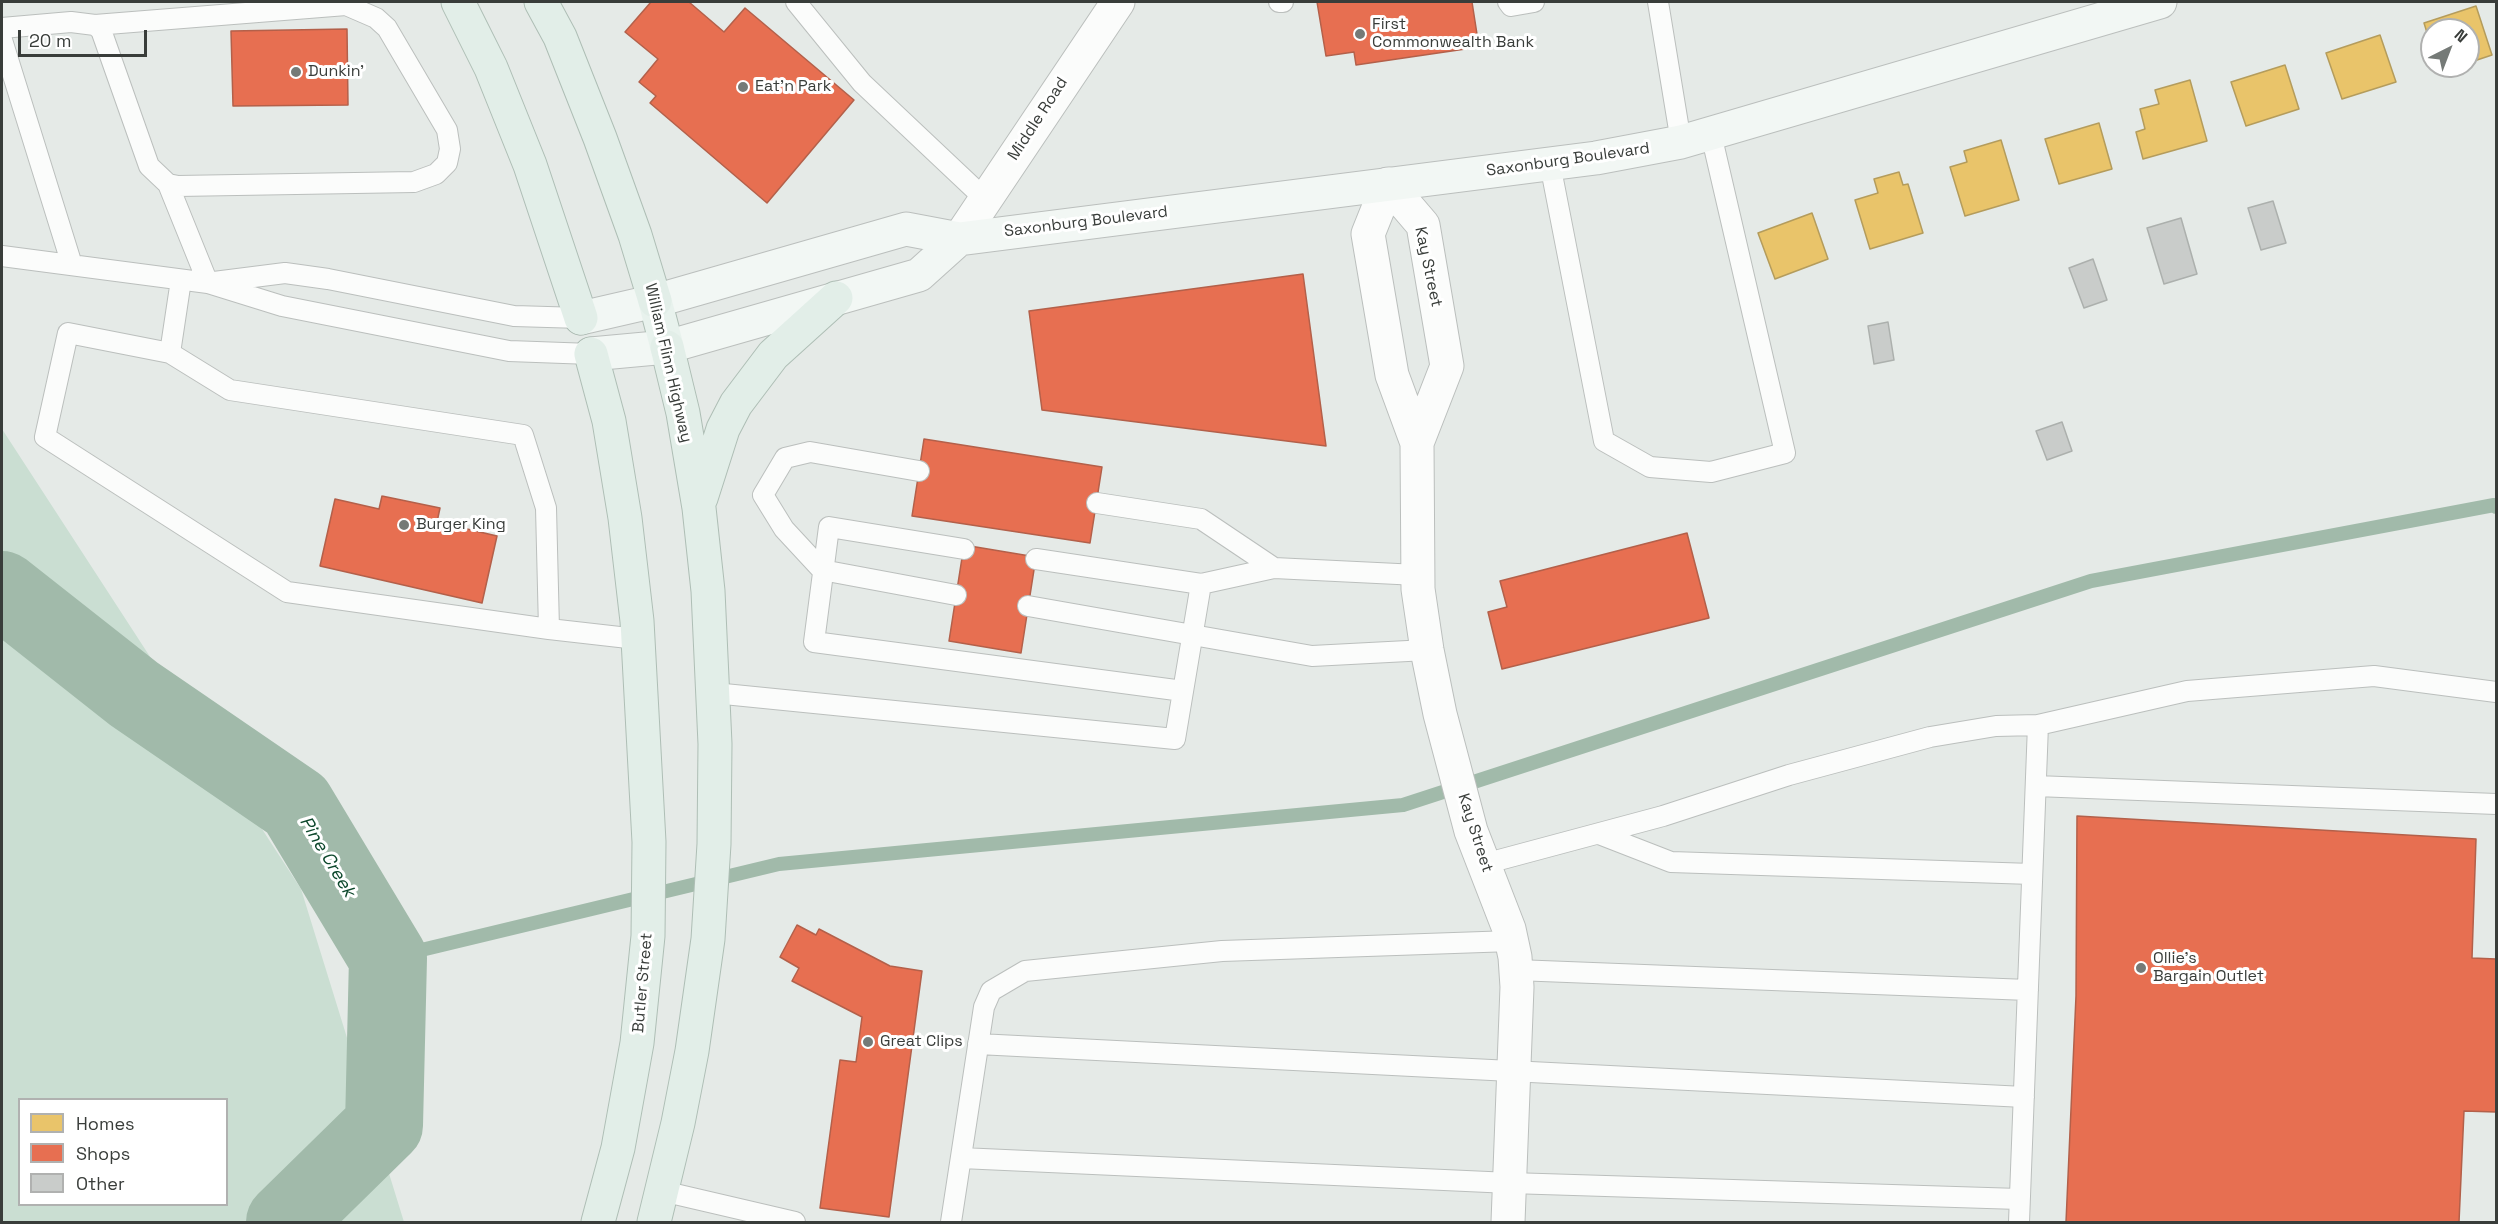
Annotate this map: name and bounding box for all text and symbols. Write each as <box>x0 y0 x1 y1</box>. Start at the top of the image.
place label: First Commonwealth Bank <box>1372 15 1534 53</box>
scale bar <box>21 18 150 56</box>
north arrow <box>2420 18 2480 78</box>
text: N <box>2450 24 2472 47</box>
marker: First Commonwealth Bank <box>1353 27 1367 41</box>
text: 20 m <box>29 29 72 52</box>
place label: Dunkin' <box>308 62 364 82</box>
marker: Dunkin' <box>289 65 303 79</box>
street label: Middle Road <box>1004 74 1072 164</box>
place label: Eat'n Park <box>755 77 831 97</box>
marker: Eat'n Park <box>736 80 750 94</box>
street label: Saxonburg Boulevard <box>1485 139 1651 181</box>
street label: Saxonburg Boulevard <box>1003 202 1169 242</box>
street label: Kay Street <box>1410 225 1446 309</box>
street label: William Flinn Highway <box>640 282 696 444</box>
place label: Burger King <box>416 515 506 535</box>
marker: Burger King <box>397 518 411 532</box>
street label: Kay Street <box>1453 791 1497 875</box>
water label: Pine Creek <box>294 813 360 901</box>
street label: Butler Street <box>629 932 657 1034</box>
place label: Ollie's Bargain Outlet <box>2153 949 2264 987</box>
marker: Ollie's Bargain Outlet <box>2134 961 2148 975</box>
place label: Great Clips <box>880 1032 963 1052</box>
marker: Great Clips <box>861 1035 875 1049</box>
legend <box>18 1098 228 1206</box>
text: Homes <box>76 1112 135 1135</box>
text: Shops <box>76 1142 130 1165</box>
text: Other <box>76 1172 125 1195</box>

